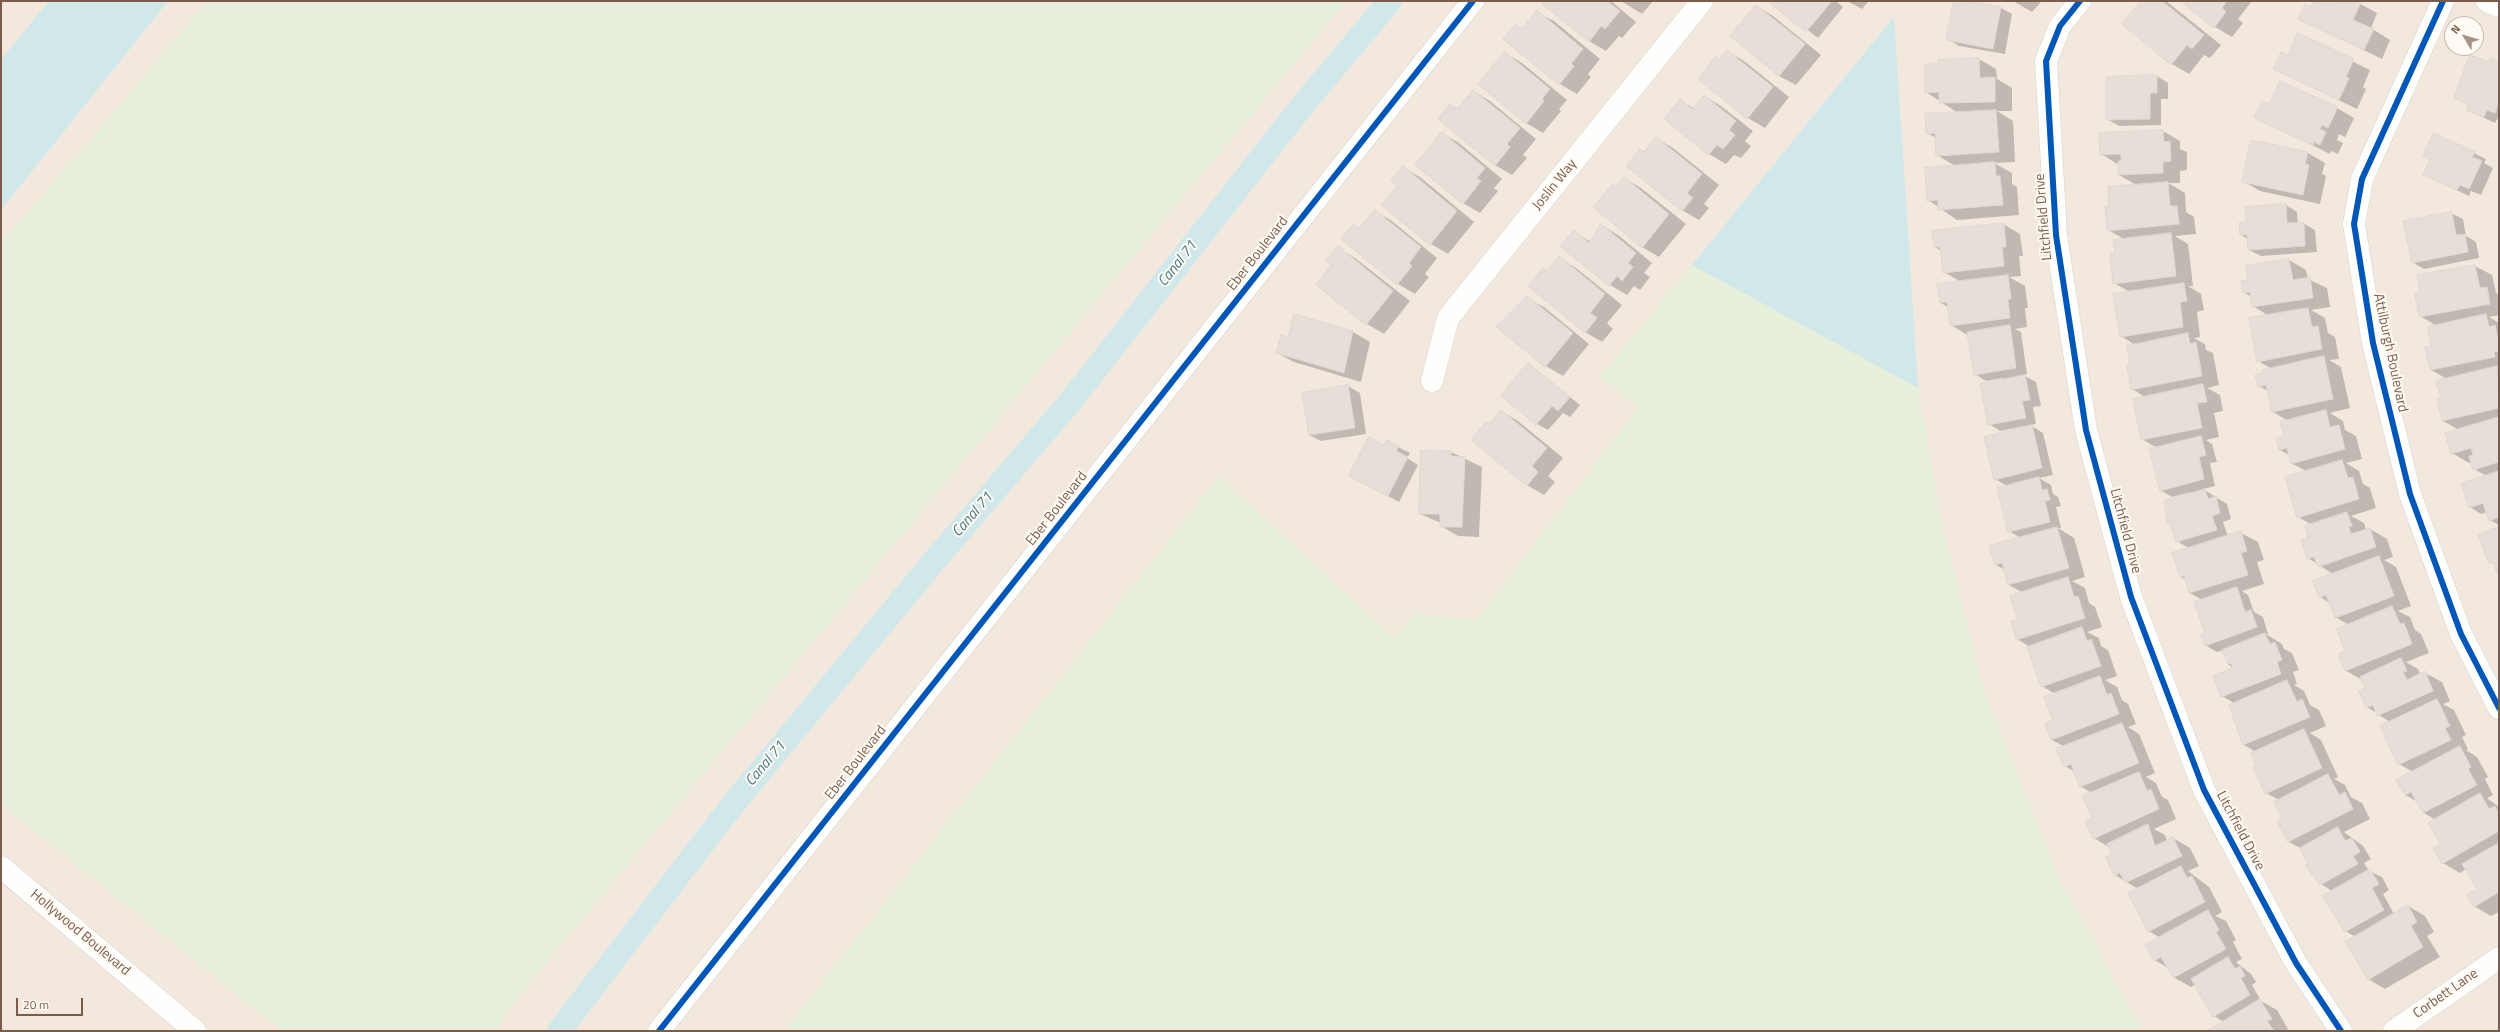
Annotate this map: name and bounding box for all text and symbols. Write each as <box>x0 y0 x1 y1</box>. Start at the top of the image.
north arrow <box>2444 16 2484 56</box>
text: N <box>2447 21 2464 37</box>
street label: Joslin Way <box>1529 156 1581 214</box>
street label: Litchfield Drive <box>2032 173 2056 261</box>
street label: Eber Boulevard <box>1224 214 1292 294</box>
water label: Canal 71 <box>1155 237 1201 291</box>
street label: Attilburgh Boulevard <box>2369 292 2411 414</box>
street label: Eber Boulevard <box>1023 469 1091 549</box>
street label: Litchfield Drive <box>2106 487 2144 575</box>
water label: Canal 71 <box>949 489 997 541</box>
street label: Eber Boulevard <box>822 723 890 803</box>
water label: Canal 71 <box>742 738 790 790</box>
street label: Litchfield Drive <box>2212 788 2268 874</box>
street label: Hollywood Boulevard <box>27 886 133 980</box>
street label: Corbett Lane <box>2410 966 2482 1022</box>
scale bar <box>18 990 85 1016</box>
text: 20 m <box>23 995 49 1014</box>

